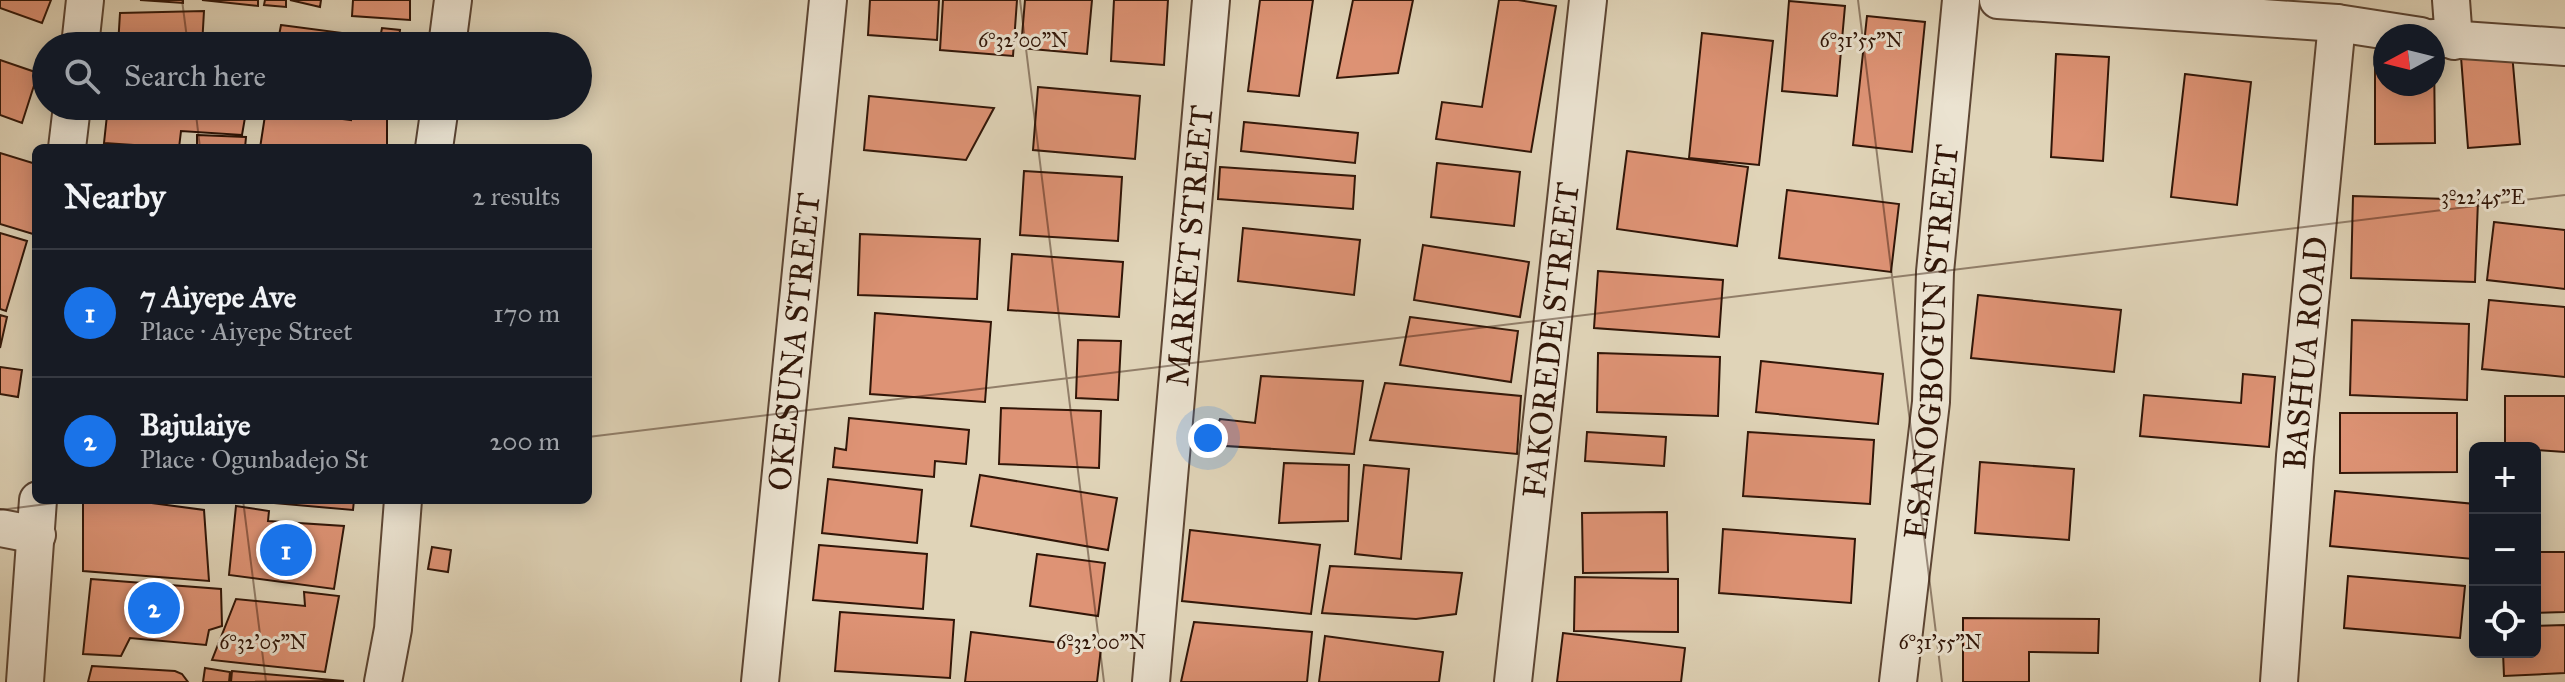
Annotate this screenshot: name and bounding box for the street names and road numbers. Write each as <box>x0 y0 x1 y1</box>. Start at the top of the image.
street label: MARKET STREET <box>1158 103 1221 388</box>
street label: ESANOGBOGUN STREET <box>1895 142 1967 541</box>
street label: FAKOREDE STREET <box>1514 180 1587 500</box>
street label: OKESUNA STREET <box>760 191 828 493</box>
street label: BASHUA ROAD <box>2275 235 2336 471</box>

